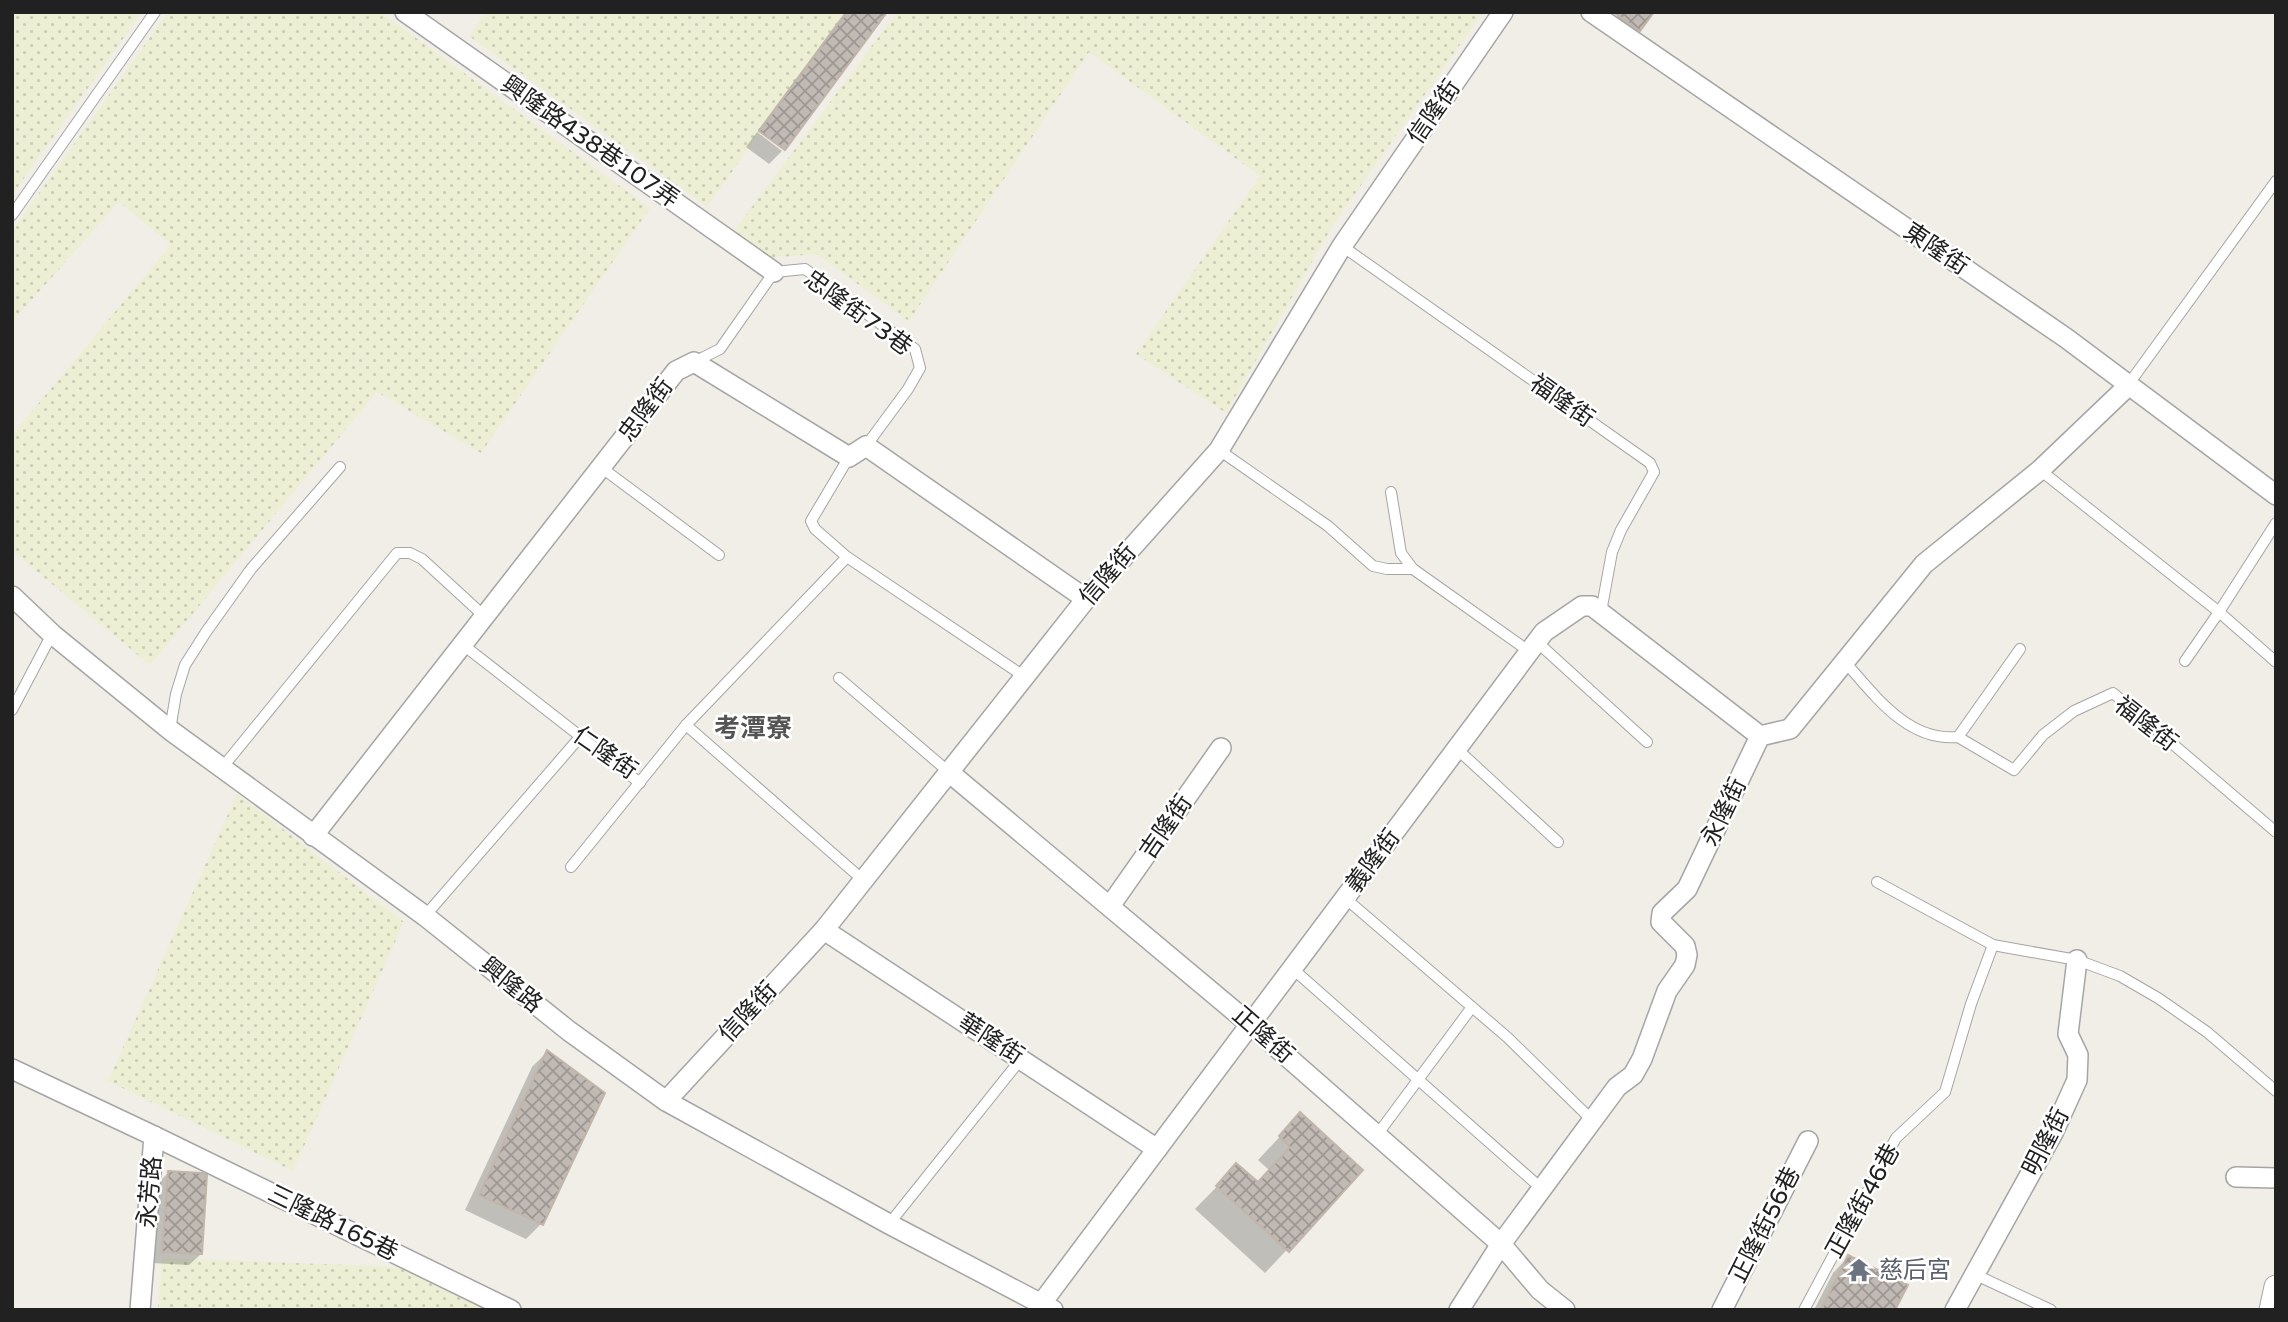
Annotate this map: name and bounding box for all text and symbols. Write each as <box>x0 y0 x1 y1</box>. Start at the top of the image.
street label: 興隆路438巷107弄 <box>495 70 685 214</box>
street label: 信隆街 <box>1401 74 1467 150</box>
street label: 東隆街 <box>1898 217 1974 281</box>
street label: 忠隆街73巷 <box>798 264 918 362</box>
street label: 福隆街 <box>1524 368 1600 434</box>
street label: 忠隆街 <box>613 373 679 447</box>
street label: 信隆街 <box>1073 538 1143 612</box>
street label: 福隆街 <box>2109 690 2183 758</box>
district label: 考潭寮 <box>714 713 792 744</box>
street label: 仁隆街 <box>567 720 643 786</box>
street label: 永隆街 <box>1695 773 1753 851</box>
street label: 吉隆街 <box>1133 789 1199 865</box>
street label: 義隆街 <box>1340 824 1406 898</box>
street label: 興隆路 <box>474 951 548 1019</box>
street label: 信隆街 <box>713 976 783 1048</box>
street label: 正隆街 <box>1226 1000 1300 1070</box>
street label: 華隆街 <box>953 1007 1029 1071</box>
street label: 明隆街 <box>2017 1103 2075 1181</box>
street label: 正隆街46巷 <box>1820 1139 1906 1263</box>
street label: 永芳路 <box>132 1155 168 1229</box>
street label: 正隆街56巷 <box>1723 1162 1807 1288</box>
street label: 三隆路165巷 <box>263 1179 403 1267</box>
temple icon: 慈后宮 <box>1845 1256 1873 1284</box>
place label: 慈后宮 <box>1879 1256 1951 1285</box>

